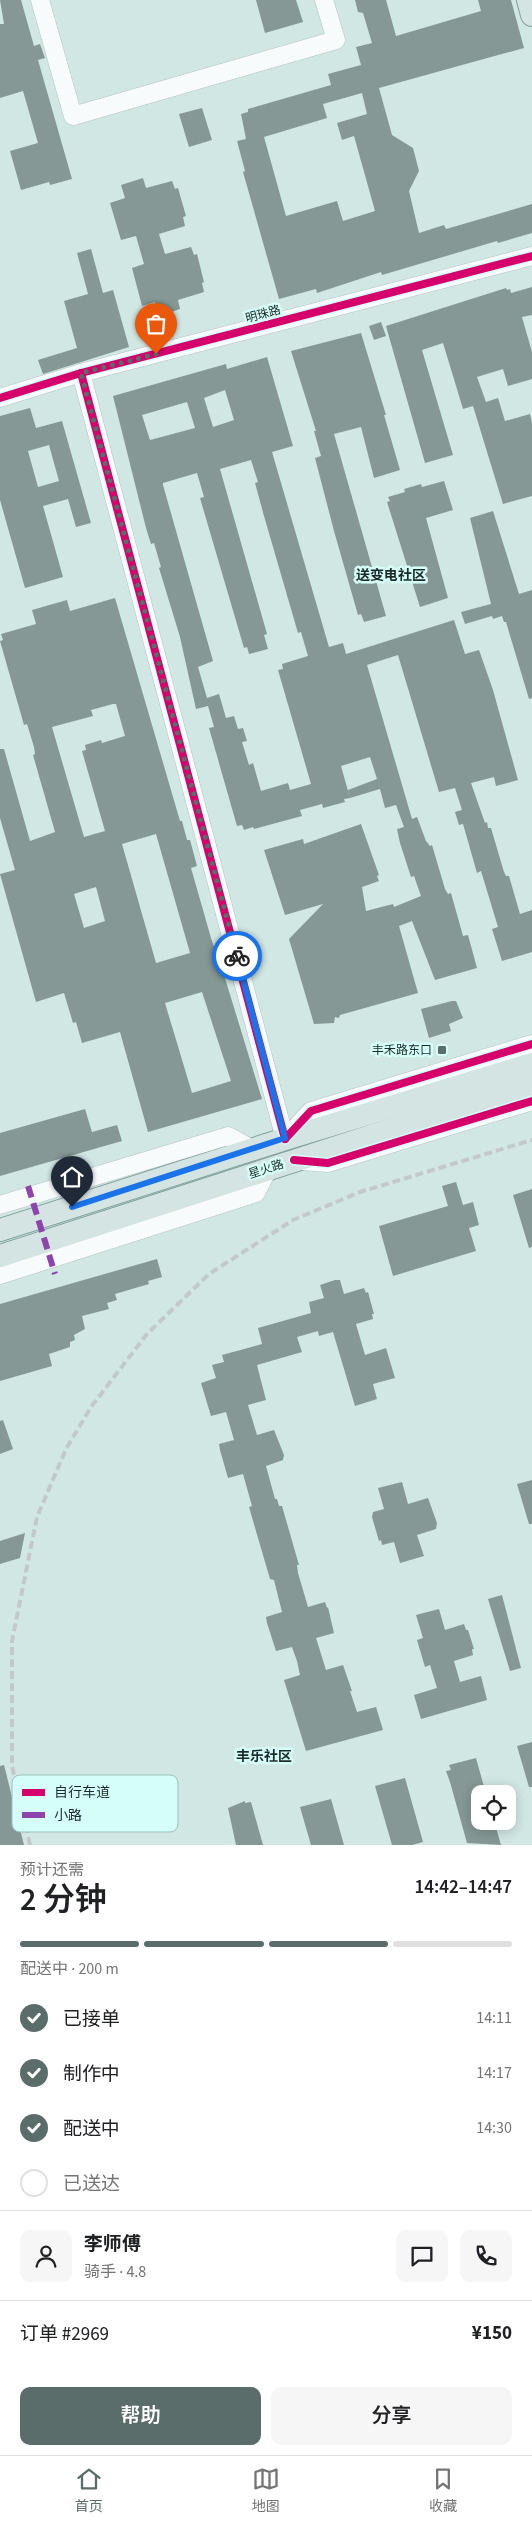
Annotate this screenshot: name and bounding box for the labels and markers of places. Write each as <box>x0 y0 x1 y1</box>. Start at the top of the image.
pin <box>135 303 177 354</box>
place label: 丰禾路东口 <box>372 1042 432 1059</box>
marker: 丰禾路东口 <box>436 1044 448 1056</box>
pin <box>51 1156 93 1207</box>

